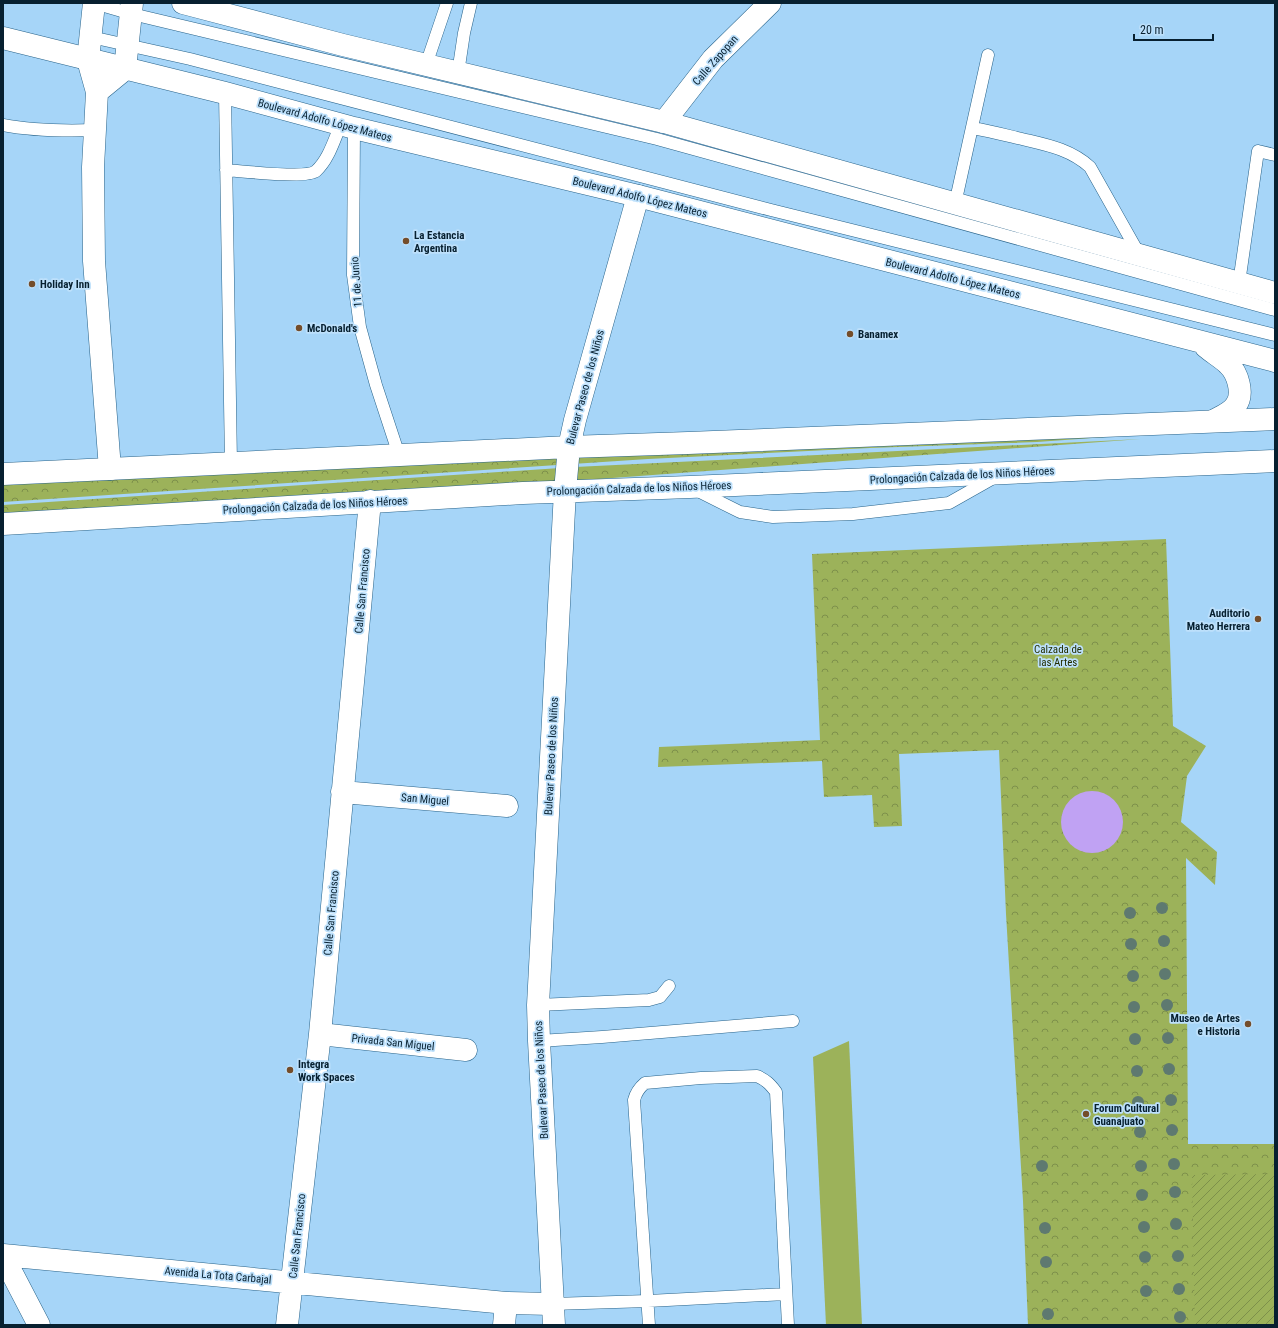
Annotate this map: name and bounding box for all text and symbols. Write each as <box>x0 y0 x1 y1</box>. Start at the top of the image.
scale bar <box>1134 16 1213 42</box>
text: 20 m <box>1140 23 1164 37</box>
street label: Calle Zapopan <box>690 33 741 88</box>
street label: Boulevard Adolfo López Mateos <box>256 96 393 145</box>
street label: Boulevard Adolfo López Mateos <box>571 174 708 221</box>
place label: La Estancia Argentina <box>414 229 464 255</box>
marker: La Estancia Argentina <box>401 236 411 246</box>
street label: Boulevard Adolfo López Mateos <box>884 255 1021 302</box>
street label: 11 de Junio <box>348 256 365 308</box>
place label: Holiday Inn <box>40 278 90 291</box>
marker: Holiday Inn <box>27 279 37 289</box>
place label: McDonald's <box>307 322 357 335</box>
marker: McDonald's <box>294 323 304 333</box>
street label: Bulevar Paseo de los Niños <box>564 328 607 446</box>
place label: Banamex <box>858 328 898 341</box>
marker: Banamex <box>845 329 855 339</box>
street label: Prolongación Calzada de los Niños Héroes <box>869 464 1055 487</box>
street label: Prolongación Calzada de los Niños Héroes <box>547 479 732 498</box>
street label: Prolongación Calzada de los Niños Héroes <box>222 494 408 517</box>
street label: Calle San Francisco <box>352 548 373 634</box>
place label: Auditorio Mateo Herrera <box>1187 607 1251 633</box>
marker: Auditorio Mateo Herrera <box>1253 614 1263 624</box>
park label: Calzada de las Artes <box>1034 643 1082 669</box>
street label: Bulevar Paseo de los Niños <box>542 697 561 815</box>
street label: San Miguel <box>400 791 449 808</box>
street label: Calle San Francisco <box>321 870 342 956</box>
place label: Museo de Artes e Historia <box>1171 1012 1240 1038</box>
marker: Museo de Artes e Historia <box>1243 1019 1253 1029</box>
street label: Bulevar Paseo de los Niños <box>532 1021 551 1139</box>
street label: Privada San Miguel <box>351 1032 435 1053</box>
place label: Integra Work Spaces <box>298 1058 355 1084</box>
marker: Integra Work Spaces <box>285 1065 295 1075</box>
place label: Forum Cultural Guanajuato <box>1094 1102 1159 1128</box>
marker: Forum Cultural Guanajuato <box>1081 1109 1091 1119</box>
street label: Calle San Francisco <box>287 1193 308 1279</box>
street label: Avenida La Tota Carbajal <box>164 1264 272 1287</box>

